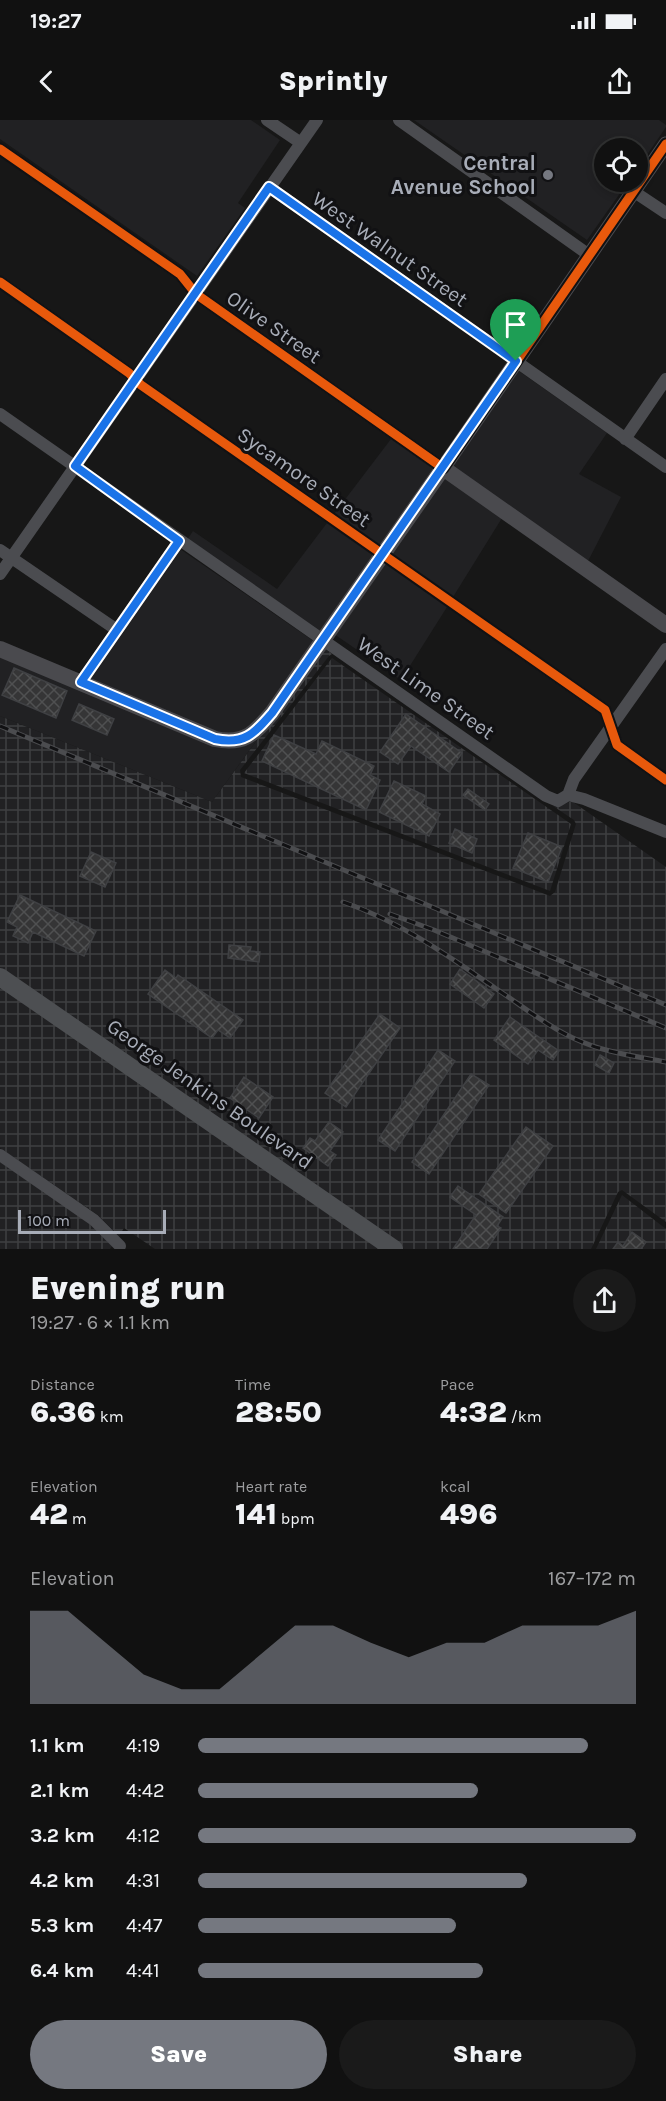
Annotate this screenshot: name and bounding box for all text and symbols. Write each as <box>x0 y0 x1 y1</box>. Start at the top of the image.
text: 19:27 <box>30 8 81 34</box>
icon: back <box>30 65 63 98</box>
text: Sprintly <box>279 65 387 97</box>
icon: share <box>603 65 636 98</box>
map controls <box>594 138 648 192</box>
button: locate <box>594 138 648 192</box>
place label: Central Avenue School <box>391 151 536 199</box>
marker: Central Avenue School <box>541 168 555 182</box>
street label: West Walnut Street <box>308 186 472 312</box>
street label: Olive Street <box>222 286 326 368</box>
pin <box>490 299 541 361</box>
icon: arrive <box>499 308 532 341</box>
street label: Sycamore Street <box>233 422 375 532</box>
street label: West Lime Street <box>353 632 499 744</box>
street label: George Jenkins Boulevard <box>103 1014 317 1174</box>
scale bar <box>18 1207 166 1234</box>
text: 100 m <box>27 1211 70 1230</box>
text: Evening run <box>30 1269 226 1307</box>
button: share <box>573 1269 636 1332</box>
text: 19:27 · 6 × 1.1 km <box>30 1311 170 1334</box>
text: Distance <box>30 1375 95 1394</box>
text: Time <box>235 1375 271 1394</box>
text: Pace <box>440 1375 474 1394</box>
text: 6.36 <box>30 1394 96 1430</box>
text: 28:50 <box>235 1394 322 1430</box>
text: 4:32 <box>440 1394 507 1430</box>
text: km <box>96 1407 124 1426</box>
text: /km <box>507 1407 542 1426</box>
text: Elevation <box>30 1477 98 1496</box>
text: Heart rate <box>235 1477 307 1496</box>
text: kcal <box>440 1477 471 1496</box>
text: 42 <box>30 1496 68 1532</box>
text: 141 <box>235 1496 277 1532</box>
text: 496 <box>440 1496 498 1532</box>
text: m <box>68 1509 87 1528</box>
text: bpm <box>277 1509 315 1528</box>
text: Elevation <box>30 1567 115 1590</box>
text: 167–172 m <box>548 1567 636 1590</box>
text: 1.1 km <box>30 1734 84 1757</box>
text: 4:19 <box>126 1734 160 1757</box>
text: 2.1 km <box>30 1779 89 1802</box>
text: 4:42 <box>126 1779 165 1802</box>
text: 3.2 km <box>30 1824 95 1847</box>
text: 4:12 <box>126 1824 160 1847</box>
text: 4.2 km <box>30 1869 94 1892</box>
text: 4:31 <box>126 1869 160 1892</box>
text: 5.3 km <box>30 1914 94 1937</box>
text: 4:47 <box>126 1914 162 1937</box>
text: 6.4 km <box>30 1959 94 1982</box>
text: 4:41 <box>126 1959 160 1982</box>
button: Save <box>30 2020 327 2089</box>
button: Share <box>339 2020 636 2089</box>

